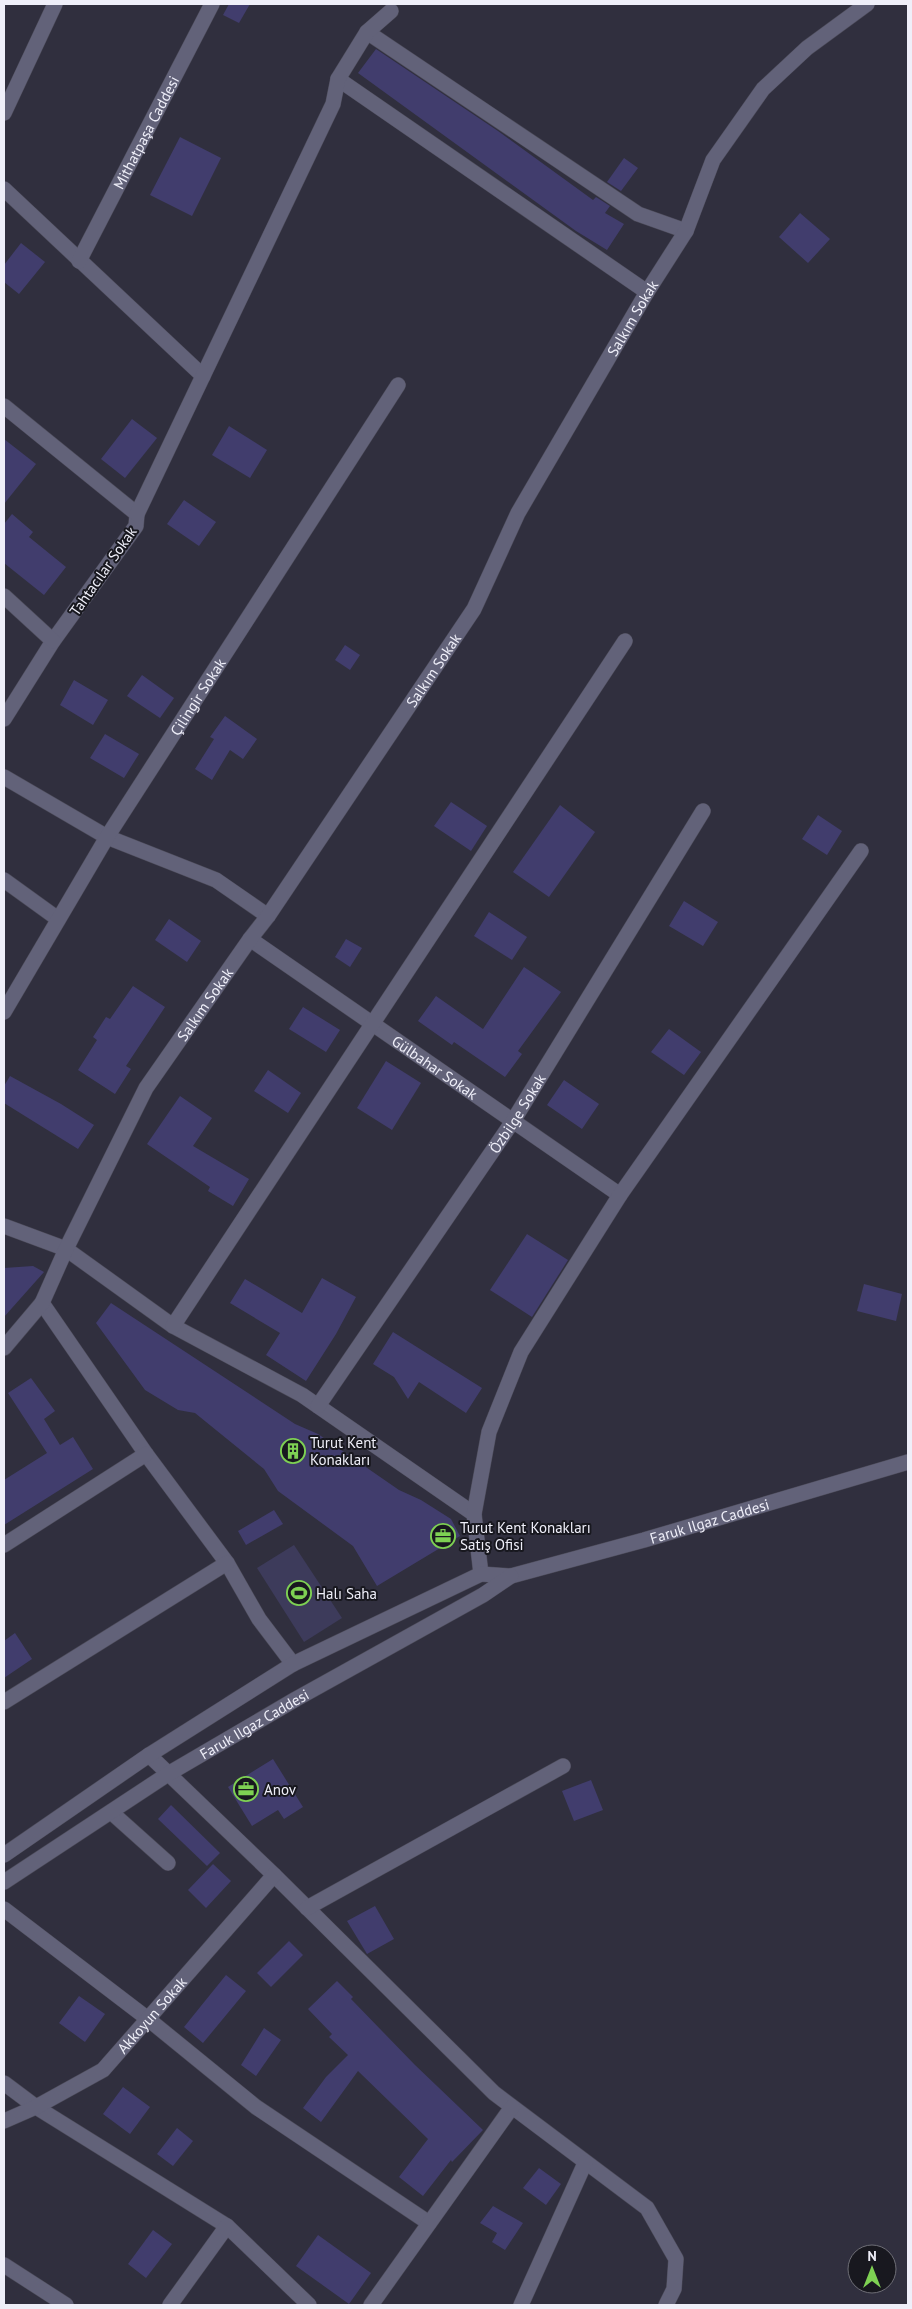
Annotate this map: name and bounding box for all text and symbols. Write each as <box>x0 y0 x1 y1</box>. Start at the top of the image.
street label: Mithatpaşa Caddesi <box>108 72 183 192</box>
street label: Salkım Sokak <box>602 276 662 359</box>
street label: Tahtacılar Sokak <box>65 522 141 619</box>
street label: Salkım Sokak <box>402 629 465 711</box>
street label: Çilingir Sokak <box>165 654 230 739</box>
street label: Salkım Sokak <box>172 963 237 1044</box>
street label: Gülbahar Sokak <box>389 1031 482 1104</box>
street label: Özbilge Sokak <box>484 1069 550 1157</box>
place label: Turut Kent Konakları <box>310 1433 376 1469</box>
building icon: Turut Kent Konakları <box>280 1438 306 1464</box>
street label: Faruk Ilgaz Caddesi <box>647 1494 771 1547</box>
place label: Turut Kent Konakları Satış Ofisi <box>460 1518 591 1554</box>
office icon: Turut Kent Konakları Satış Ofisi <box>430 1523 456 1549</box>
sports icon: Halı Saha <box>286 1580 312 1606</box>
place label: Halı Saha <box>316 1584 377 1603</box>
street label: Faruk Ilgaz Caddesi <box>196 1684 312 1763</box>
office icon: Anov <box>233 1776 259 1802</box>
place label: Anov <box>264 1780 297 1799</box>
street label: Akkoyun Sokak <box>113 1972 191 2057</box>
north arrow <box>847 2244 897 2294</box>
text: N <box>867 2247 877 2265</box>

